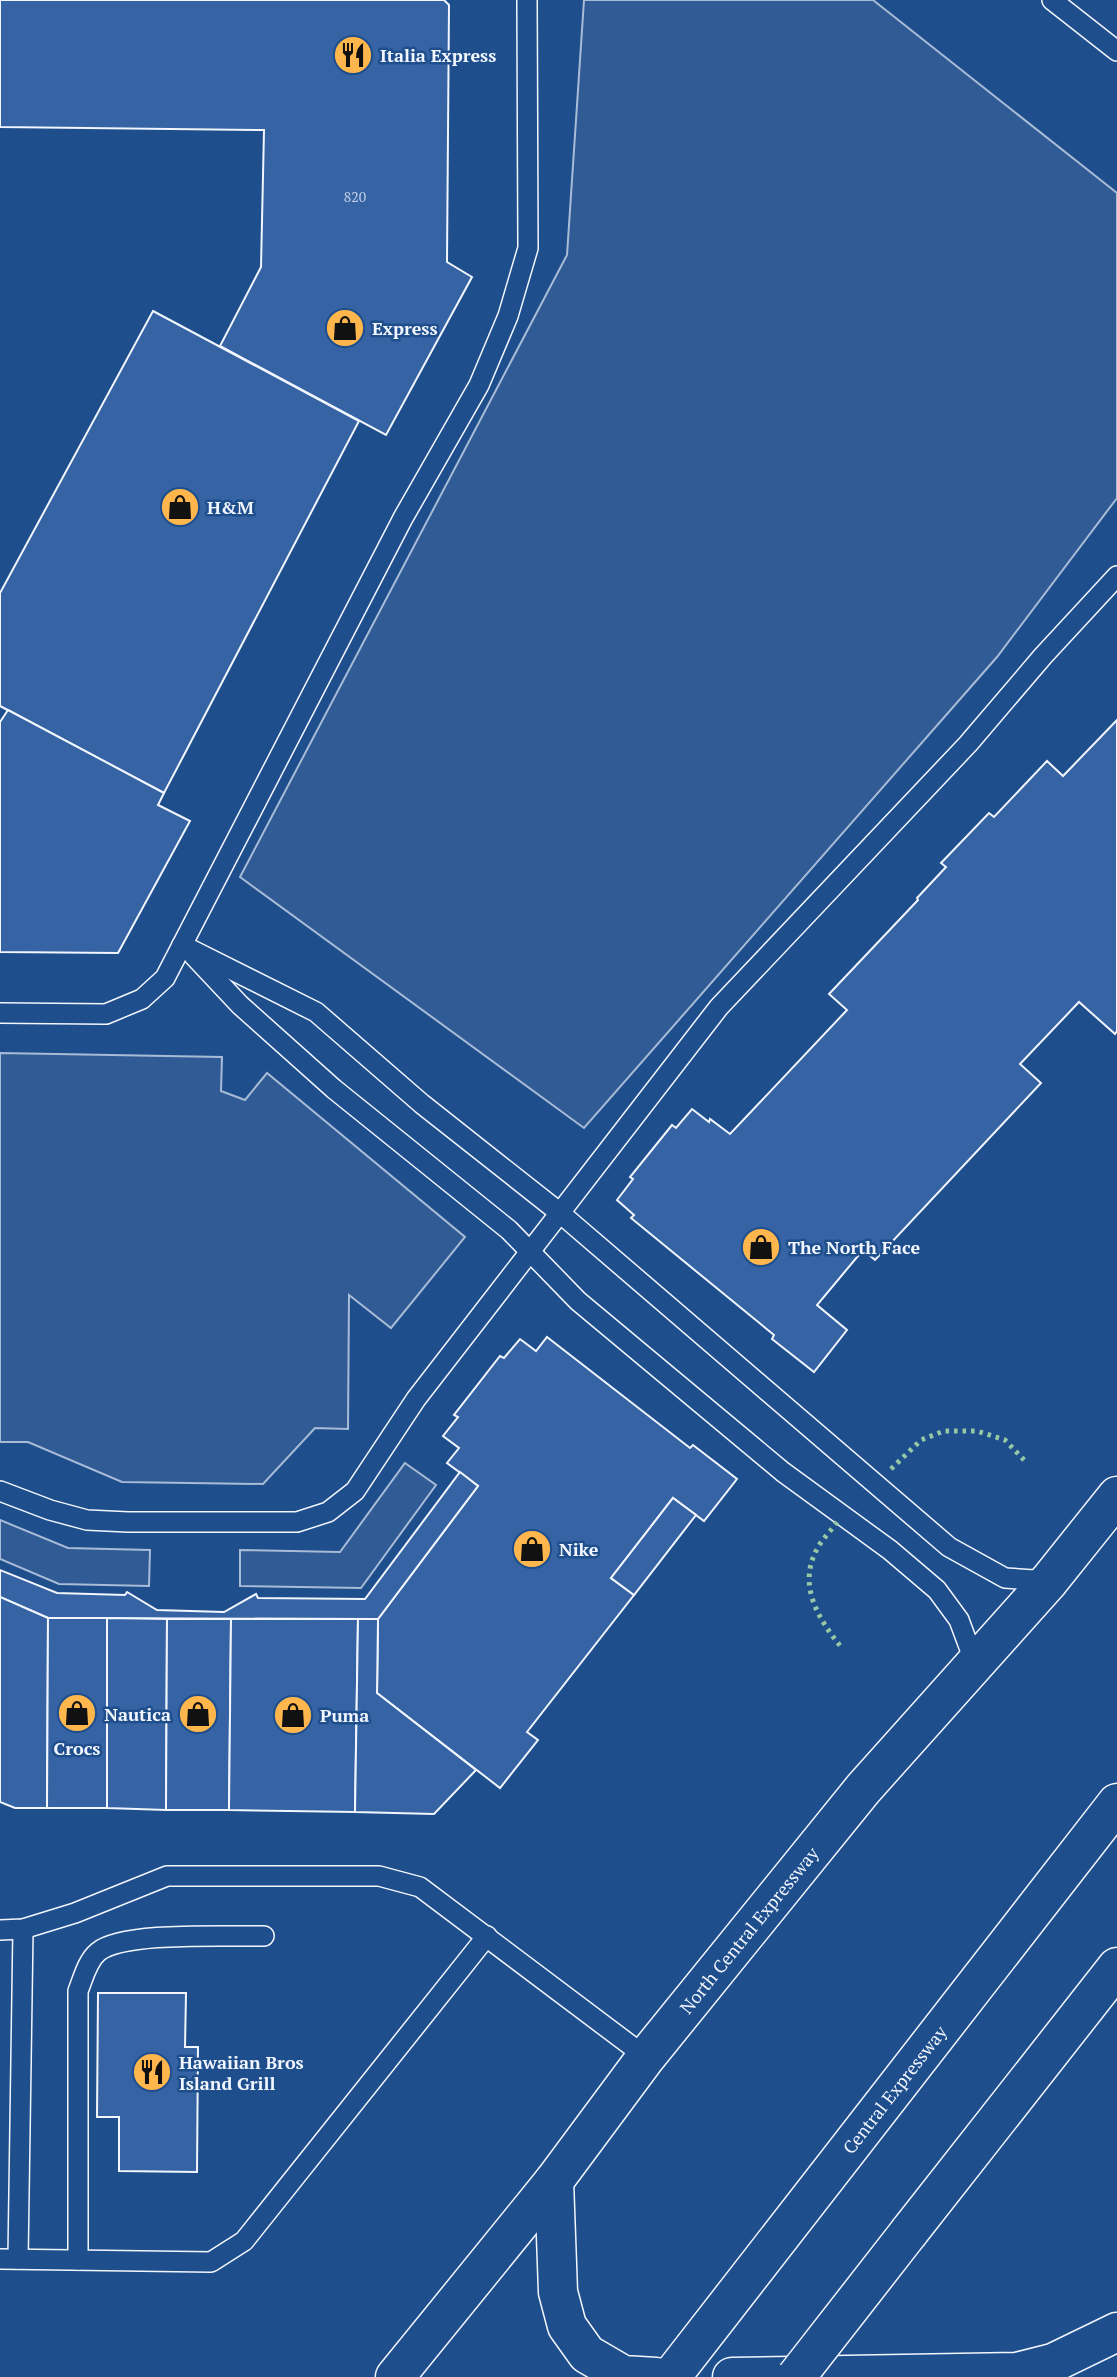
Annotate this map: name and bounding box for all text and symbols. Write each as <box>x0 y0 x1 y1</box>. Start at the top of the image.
restaurant icon: Italia Express <box>332 34 374 76</box>
place label: Italia Express <box>380 43 496 67</box>
house number: 820 <box>344 187 366 206</box>
shop icon: Express <box>324 307 366 349</box>
place label: Express <box>372 316 438 340</box>
shop icon: H&M <box>159 486 201 528</box>
place label: H&M <box>207 495 254 519</box>
shop icon: The North Face <box>740 1226 782 1268</box>
place label: The North Face <box>788 1235 921 1259</box>
shop icon: Nike <box>511 1528 553 1570</box>
place label: Nike <box>559 1537 599 1561</box>
shop icon: Crocs <box>56 1692 98 1734</box>
shop icon: Nautica <box>177 1693 219 1735</box>
shop icon: Puma <box>272 1694 314 1736</box>
place label: Nautica <box>104 1702 171 1726</box>
place label: Puma <box>320 1703 369 1727</box>
place label: Crocs <box>53 1736 101 1760</box>
street label: North Central Expressway <box>674 1841 824 2019</box>
street label: Central Expressway <box>837 2020 952 2159</box>
place label: Hawaiian Bros Island Grill <box>179 2050 304 2095</box>
restaurant icon: Hawaiian Bros Island Grill <box>131 2051 173 2093</box>

